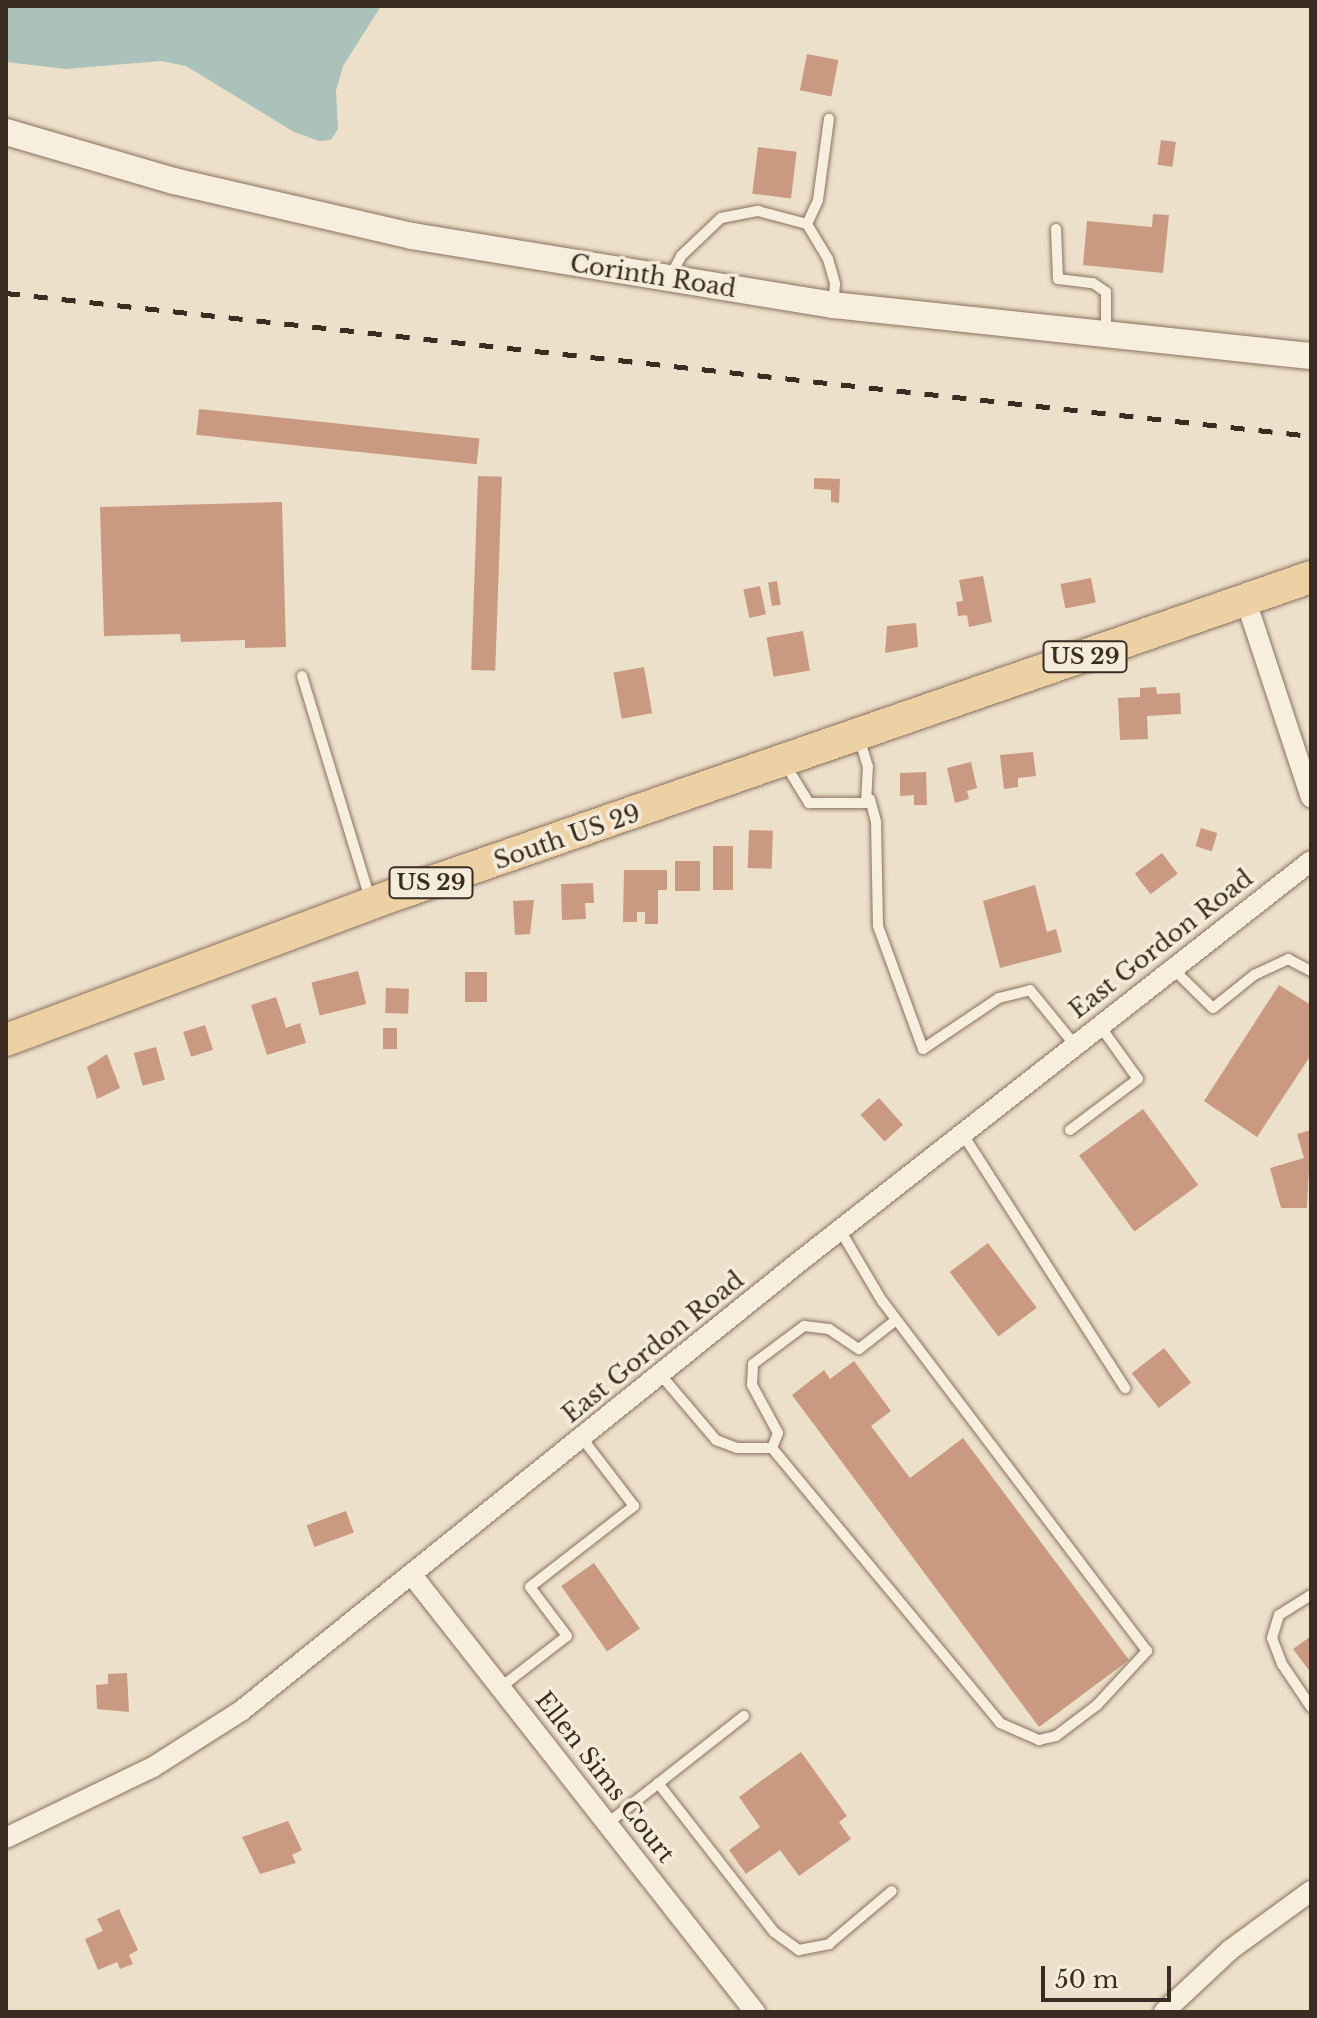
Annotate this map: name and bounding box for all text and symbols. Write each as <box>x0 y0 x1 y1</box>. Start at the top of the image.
street label: Corinth Road <box>568 249 738 303</box>
road number: US 29 <box>1041 639 1129 675</box>
street label: South US 29 <box>490 799 644 875</box>
street label: East Gordon Road <box>1064 864 1258 1024</box>
road number: US 29 <box>387 865 475 901</box>
street label: East Gordon Road <box>557 1265 749 1429</box>
street label: Ellen Sims Court <box>529 1686 681 1868</box>
scale bar <box>1045 1950 1175 2000</box>
text: 50 m <box>1055 1965 1118 1994</box>

